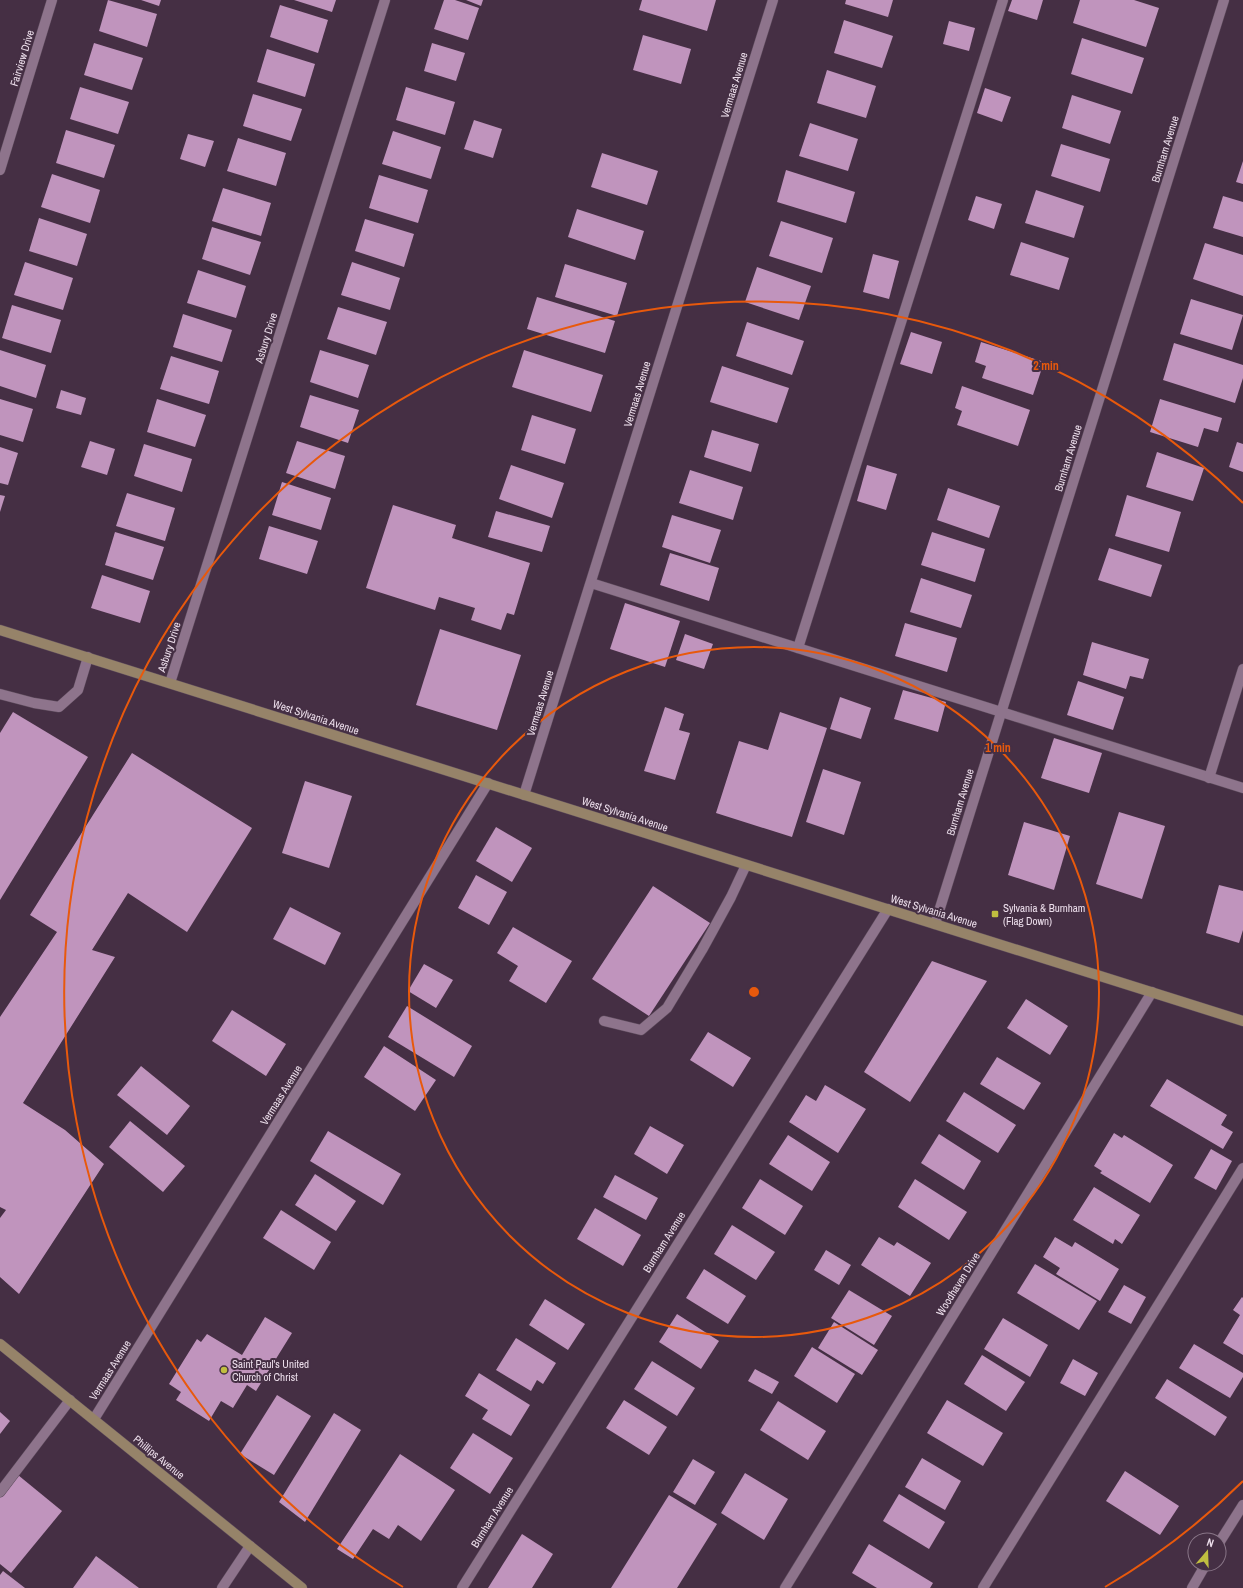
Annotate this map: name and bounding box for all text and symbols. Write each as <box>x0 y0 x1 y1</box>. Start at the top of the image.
street label: Fairview Drive <box>7 28 37 88</box>
street label: Vermaas Avenue <box>717 50 751 120</box>
street label: Burnham Avenue <box>1148 114 1182 184</box>
street label: Asbury Drive <box>251 311 280 366</box>
text: 2 min <box>1033 358 1059 374</box>
street label: Vermaas Avenue <box>620 359 654 429</box>
street label: Burnham Avenue <box>1051 423 1085 493</box>
street label: Asbury Drive <box>154 620 184 675</box>
street label: Vermaas Avenue <box>523 668 557 738</box>
street label: West Sylvania Avenue <box>271 696 361 738</box>
text: 1 min <box>985 740 1011 756</box>
street label: Burnham Avenue <box>943 767 977 837</box>
street label: West Sylvania Avenue <box>580 793 670 835</box>
street label: West Sylvania Avenue <box>889 891 979 931</box>
place label: Sylvania & Burnham (Flag Down) <box>1003 901 1085 928</box>
marker: Sylvania & Burnham (Flag Down) <box>990 909 1000 919</box>
centre of rings <box>747 985 761 999</box>
street label: Vermaas Avenue <box>257 1062 305 1128</box>
street label: Burnham Avenue <box>640 1209 688 1275</box>
street label: Woodhaven Drive <box>933 1250 983 1318</box>
street label: Vermaas Avenue <box>86 1337 134 1403</box>
place label: Saint Paul's United Church of Christ <box>232 1357 309 1384</box>
marker: Saint Paul's United Church of Christ <box>219 1365 229 1375</box>
street label: Phillips Avenue <box>130 1432 188 1482</box>
street label: Burnham Avenue <box>468 1484 516 1550</box>
north arrow <box>1187 1532 1227 1572</box>
text: N <box>1205 1535 1216 1550</box>

